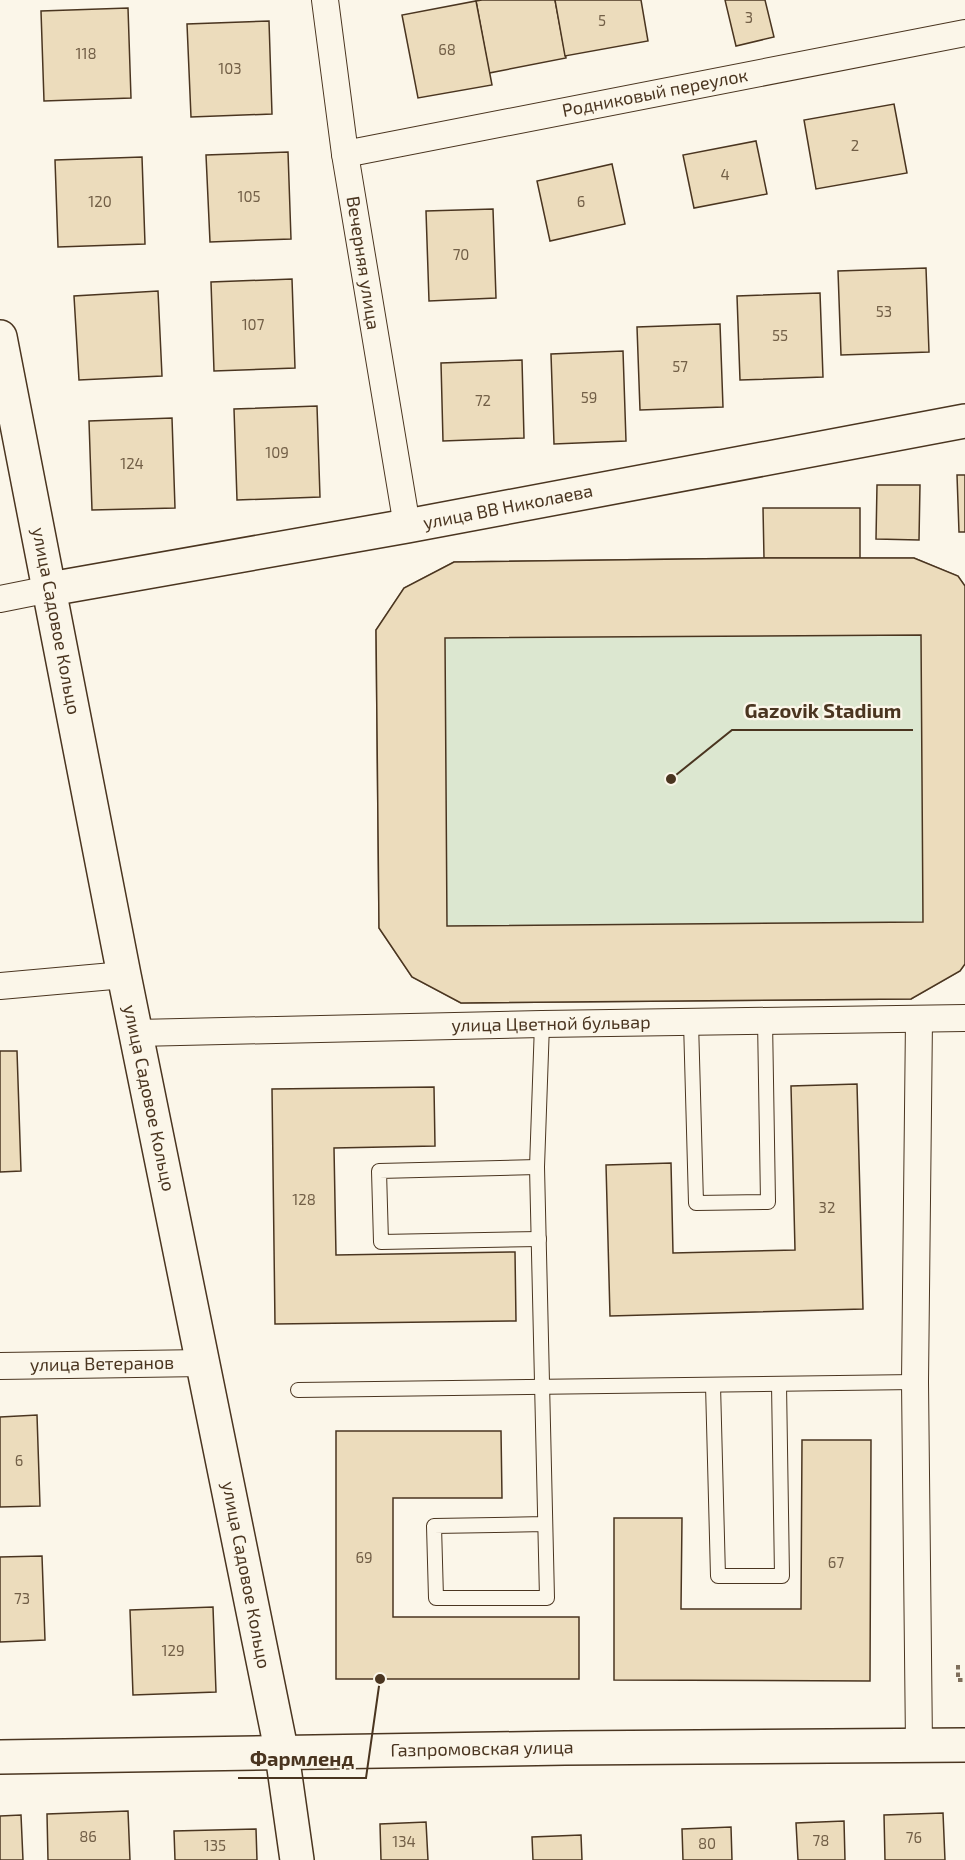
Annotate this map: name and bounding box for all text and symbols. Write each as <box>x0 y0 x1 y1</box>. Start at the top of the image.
house number: 3 <box>745 8 753 26</box>
house number: 5 <box>598 11 606 29</box>
house number: 68 <box>438 40 456 58</box>
house number: 118 <box>75 44 97 62</box>
house number: 103 <box>218 59 242 77</box>
street label: Родниковый переулок <box>560 63 750 121</box>
house number: 2 <box>851 136 859 154</box>
house number: 4 <box>720 165 730 183</box>
house number: 105 <box>237 187 261 205</box>
house number: 120 <box>88 192 112 210</box>
house number: 6 <box>577 192 585 210</box>
street label: Вечерняя улица <box>343 194 385 331</box>
house number: 70 <box>453 245 469 263</box>
house number: 53 <box>876 302 892 320</box>
house number: 107 <box>242 315 265 333</box>
house number: 55 <box>772 326 788 344</box>
house number: 57 <box>672 357 688 375</box>
house number: 59 <box>581 388 597 406</box>
house number: 72 <box>475 391 491 409</box>
house number: 109 <box>265 443 289 461</box>
house number: 124 <box>120 454 144 472</box>
street label: улица ВВ Николаева <box>421 479 595 533</box>
street label: улица Садовое Кольцо <box>28 525 86 716</box>
callout: Gazovik Stadium <box>732 692 913 730</box>
text: Gazovik Stadium <box>745 698 901 722</box>
street label: улица Садовое Кольцо <box>119 1002 181 1193</box>
street label: улица Цветной бульвар <box>451 1010 651 1036</box>
house number: 128 <box>292 1190 316 1208</box>
house number: 32 <box>819 1198 835 1216</box>
street label: улица Ветеранов <box>30 1351 174 1375</box>
house number: 6 <box>15 1451 23 1469</box>
street label: улица Садовое Кольцо <box>218 1479 276 1670</box>
house number: 69 <box>355 1548 373 1566</box>
house number: 67 <box>828 1553 844 1571</box>
house number: 73 <box>14 1589 30 1607</box>
house number: 129 <box>162 1641 184 1659</box>
street label: Газпромовская улица <box>390 1735 574 1761</box>
callout: Фармленд <box>238 1740 366 1778</box>
text: Фармленд <box>250 1746 354 1770</box>
house number: 86 <box>79 1827 97 1845</box>
house number: 76 <box>906 1828 922 1846</box>
house number: 78 <box>813 1831 829 1849</box>
house number: 134 <box>392 1832 416 1850</box>
house number: 80 <box>698 1834 716 1852</box>
house number: 135 <box>204 1836 226 1854</box>

